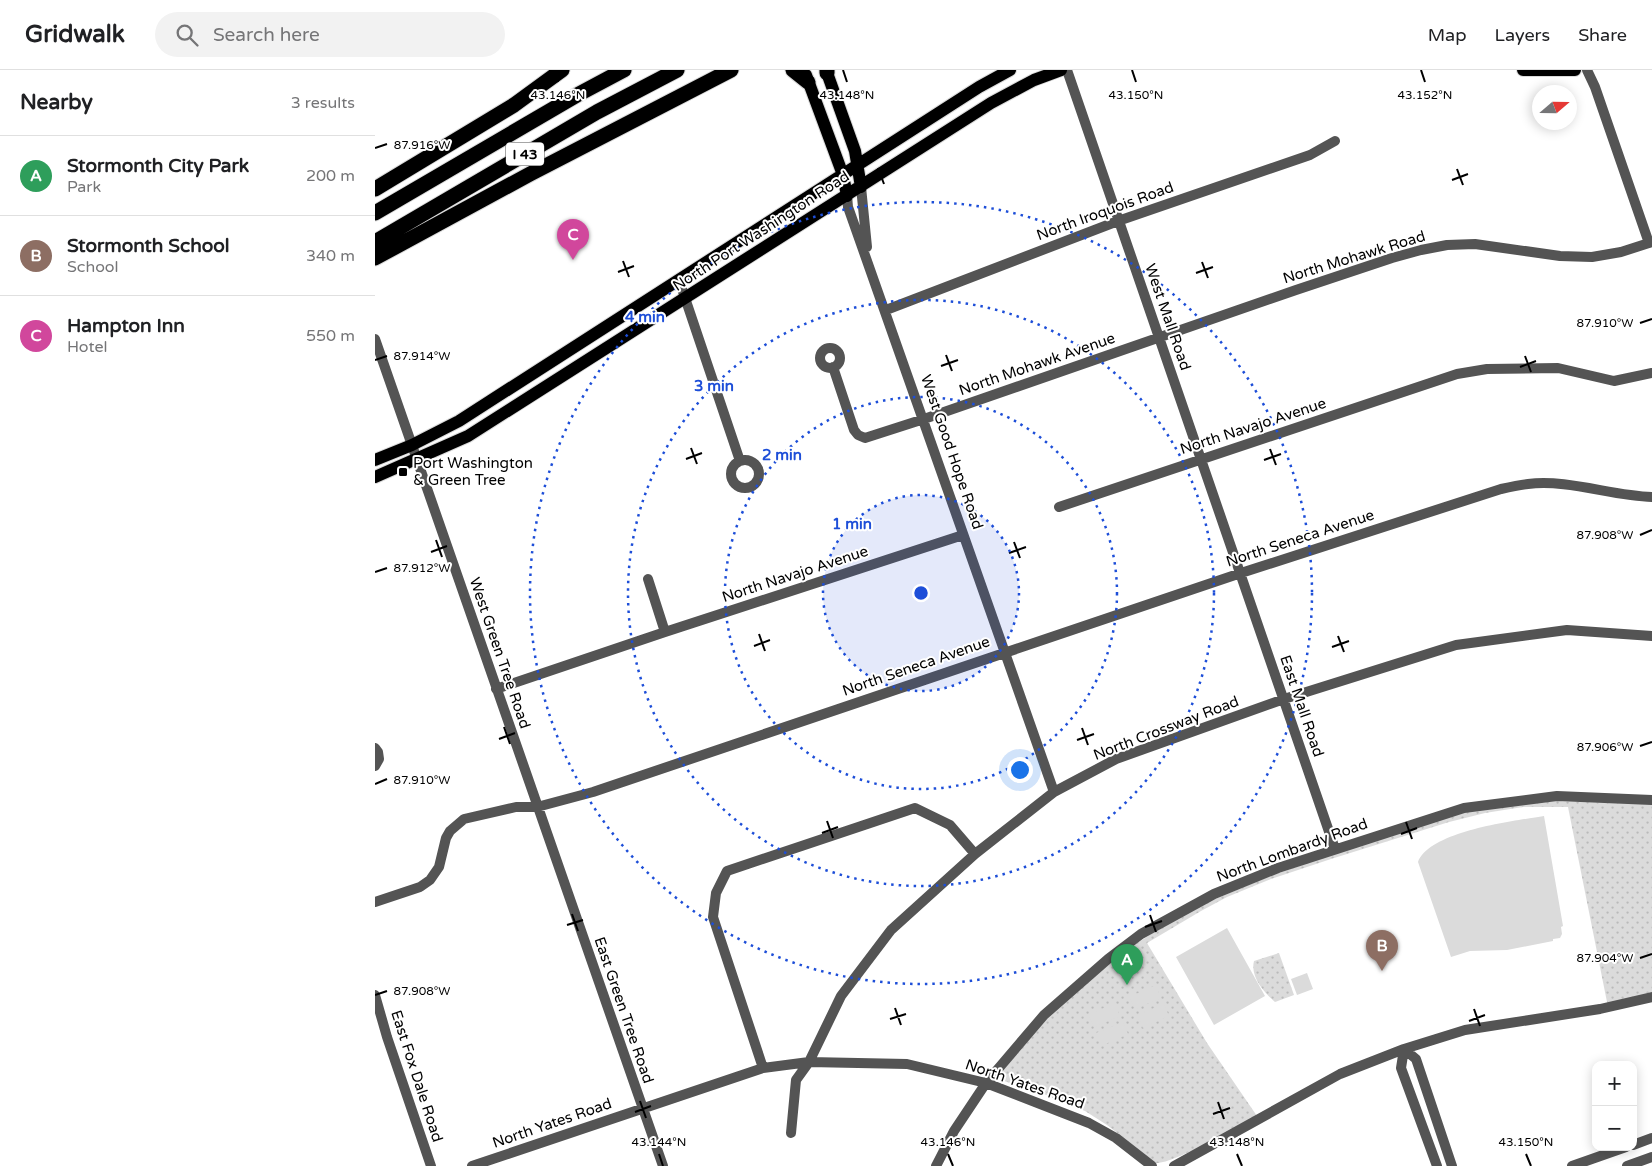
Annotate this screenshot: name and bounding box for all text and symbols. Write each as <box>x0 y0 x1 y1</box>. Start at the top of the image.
search box <box>155 12 505 57</box>
text: Gridwalk <box>25 20 125 49</box>
icon: search <box>173 21 201 49</box>
text: Search here <box>213 24 320 46</box>
text: Map <box>1428 24 1467 46</box>
text: Layers <box>1495 24 1550 46</box>
text: Share <box>1578 24 1627 46</box>
north arrow <box>1532 85 1577 130</box>
text: 43.146°N <box>531 88 585 102</box>
text: 43.148°N <box>820 88 874 102</box>
text: 43.150°N <box>1109 88 1163 102</box>
text: 43.152°N <box>1398 88 1452 102</box>
text: Nearby <box>20 90 93 115</box>
text: 3 results <box>291 93 355 113</box>
text: 87.916°W <box>394 138 450 152</box>
road number: I 43 <box>506 142 544 166</box>
text: Stormonth City Park <box>67 155 249 177</box>
text: A <box>30 166 42 186</box>
text: 200 m <box>306 166 355 186</box>
street label: North Port Washington Road <box>669 167 853 295</box>
text: Park <box>67 177 101 197</box>
street label: North Iroquois Road <box>1034 178 1176 244</box>
pin: C <box>557 219 589 260</box>
street label: North Mohawk Road <box>1281 227 1427 287</box>
text: Stormonth School <box>67 235 230 257</box>
text: B <box>30 246 42 266</box>
text: 340 m <box>306 246 355 266</box>
text: School <box>67 257 119 277</box>
street label: West Mall Road <box>1141 261 1195 373</box>
text: 4 min <box>625 308 665 326</box>
text: Hampton Inn <box>67 315 185 337</box>
text: 87.910°W <box>1577 316 1633 330</box>
text: C <box>30 326 42 346</box>
text: 550 m <box>306 326 355 346</box>
street label: North Mohawk Avenue <box>957 329 1117 399</box>
text: Hotel <box>67 337 108 357</box>
text: 87.914°W <box>394 349 450 363</box>
street label: West Good Hope Road <box>917 372 987 532</box>
text: 3 min <box>694 377 734 395</box>
street label: North Navajo Avenue <box>1178 394 1328 458</box>
text: 2 min <box>762 446 802 464</box>
place label: Port Washington & Green Tree <box>413 454 533 489</box>
marker: Port Washington & Green Tree <box>397 466 409 478</box>
street label: North Seneca Avenue <box>1224 506 1376 570</box>
text: 1 min <box>832 515 872 533</box>
text: 87.908°W <box>1577 528 1633 542</box>
street label: North Navajo Avenue <box>720 542 870 606</box>
text: 87.912°W <box>394 561 450 575</box>
street label: West Green Tree Road <box>466 575 534 731</box>
centre of rings <box>912 584 930 602</box>
street label: North Seneca Avenue <box>840 632 992 700</box>
street label: East Mall Road <box>1276 653 1328 759</box>
street label: North Crossway Road <box>1091 692 1241 764</box>
text: 87.906°W <box>1577 740 1633 754</box>
your location <box>1007 757 1033 783</box>
text: 87.910°W <box>394 773 450 787</box>
street label: North Lombardy Road <box>1214 814 1370 886</box>
pin: B <box>1366 930 1398 971</box>
street label: East Green Tree Road <box>590 934 658 1086</box>
pin: A <box>1111 944 1143 985</box>
text: 87.904°W <box>1577 951 1633 965</box>
text: 87.908°W <box>394 984 450 998</box>
street label: East Fox Dale Road <box>387 1008 447 1144</box>
street label: North Yates Road <box>963 1055 1087 1113</box>
map controls <box>1592 1061 1637 1151</box>
button: + <box>1592 1061 1637 1106</box>
street label: North Yates Road <box>490 1094 614 1152</box>
button: − <box>1592 1106 1637 1151</box>
text: 43.144°N <box>632 1135 686 1149</box>
text: 43.146°N <box>921 1135 975 1149</box>
text: 43.148°N <box>1210 1135 1264 1149</box>
text: 43.150°N <box>1499 1135 1553 1149</box>

